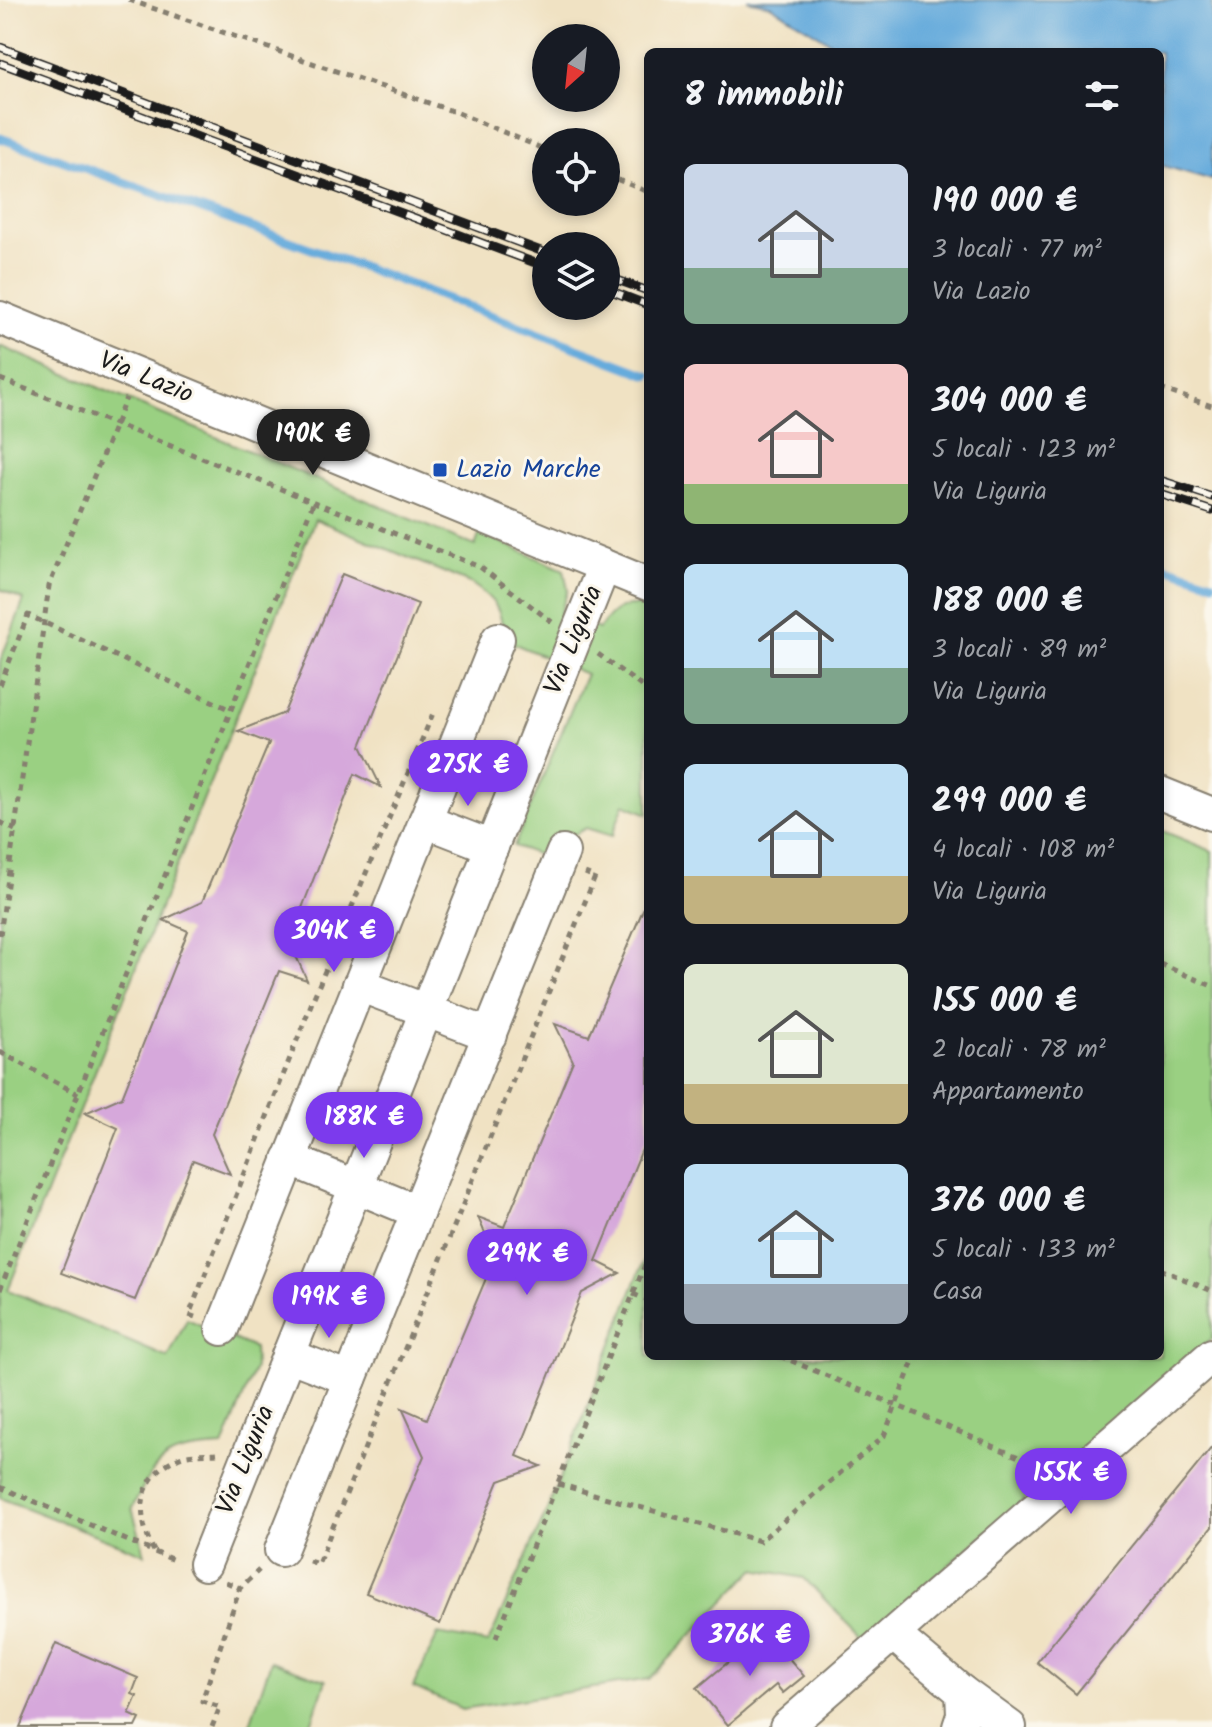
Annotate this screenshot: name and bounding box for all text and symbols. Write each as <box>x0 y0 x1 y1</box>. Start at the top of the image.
north arrow <box>532 24 620 112</box>
map controls <box>532 24 620 320</box>
text: 8 immobili <box>684 69 843 123</box>
icon: filters <box>1080 74 1124 118</box>
button: locate <box>532 128 620 216</box>
text: 190 000 € <box>932 175 1077 229</box>
icon: home <box>748 196 844 292</box>
text: 3 locali · 77 m² <box>932 229 1102 271</box>
button: layers <box>532 232 620 320</box>
text: Via Lazio <box>932 271 1030 313</box>
street label: Via Lazio <box>92 340 200 416</box>
text: 304 000 € <box>932 375 1087 429</box>
icon: home <box>748 396 844 492</box>
pin: 190K € <box>248 409 378 477</box>
text: 190K € <box>275 414 351 456</box>
text: 5 locali · 123 m² <box>932 429 1115 471</box>
place label: Lazio Marche <box>456 449 601 491</box>
marker: Lazio Marche <box>431 461 449 479</box>
text: Via Liguria <box>932 471 1047 513</box>
text: 188 000 € <box>932 575 1082 629</box>
street label: Via Liguria <box>533 579 615 701</box>
icon: home <box>748 596 844 692</box>
text: 3 locali · 89 m² <box>932 629 1106 671</box>
text: Via Liguria <box>932 671 1047 713</box>
pin: 275K € <box>403 740 533 808</box>
text: 275K € <box>427 745 509 787</box>
text: 299 000 € <box>932 775 1086 829</box>
icon: home <box>748 796 844 892</box>
text: 4 locali · 108 m² <box>932 829 1114 871</box>
text: Via Liguria <box>932 871 1047 913</box>
pin: 304K € <box>269 906 399 974</box>
text: 304K € <box>292 911 376 953</box>
text: 155 000 € <box>932 975 1077 1029</box>
icon: home <box>748 996 844 1092</box>
text: 2 locali · 78 m² <box>932 1029 1106 1071</box>
text: Appartamento <box>932 1071 1084 1113</box>
pin: 188K € <box>299 1092 429 1160</box>
text: 188K € <box>324 1097 404 1139</box>
text: 376 000 € <box>932 1175 1085 1229</box>
icon: home <box>748 1196 844 1292</box>
pin: 299K € <box>462 1229 592 1297</box>
text: 5 locali · 133 m² <box>932 1229 1115 1271</box>
text: 299K € <box>485 1234 569 1276</box>
text: Casa <box>932 1271 983 1313</box>
pin: 199K € <box>264 1272 394 1340</box>
text: 199K € <box>291 1277 367 1319</box>
street label: Via Liguria <box>205 1399 287 1521</box>
pin: 155K € <box>1006 1448 1136 1516</box>
text: 155K € <box>1033 1453 1109 1495</box>
pin: 376K € <box>685 1610 815 1678</box>
text: 376K € <box>709 1615 791 1657</box>

